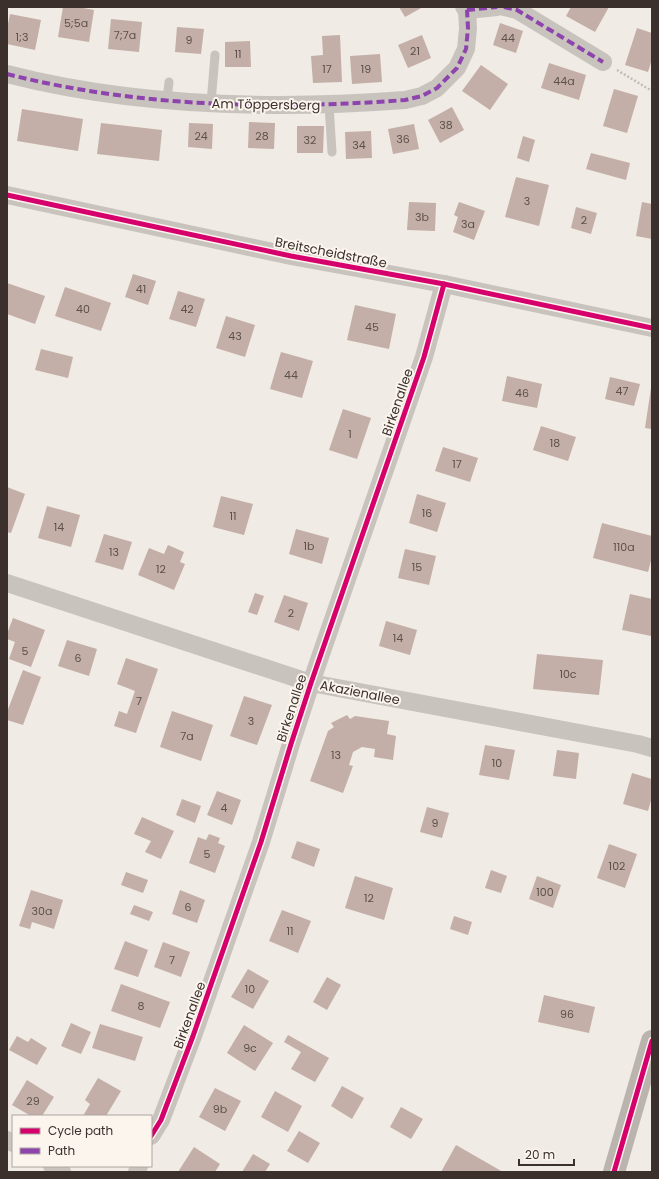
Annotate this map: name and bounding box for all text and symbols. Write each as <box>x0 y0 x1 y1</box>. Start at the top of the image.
house number: 5;5a <box>64 15 88 31</box>
house number: 7;7a <box>114 27 136 43</box>
house number: 1;3 <box>16 29 28 45</box>
house number: 44 <box>501 30 515 46</box>
house number: 9 <box>186 32 193 48</box>
house number: 21 <box>410 43 420 59</box>
house number: 11 <box>234 46 242 62</box>
house number: 17 <box>322 61 332 77</box>
house number: 19 <box>361 61 371 77</box>
house number: 44a <box>553 73 575 89</box>
street label: Am Töppersberg <box>211 94 321 115</box>
house number: 38 <box>439 117 453 133</box>
house number: 24 <box>194 128 208 144</box>
house number: 28 <box>255 128 269 144</box>
house number: 36 <box>396 131 410 147</box>
house number: 32 <box>304 132 316 148</box>
house number: 34 <box>352 137 366 153</box>
house number: 3 <box>524 193 530 209</box>
house number: 3b <box>415 209 429 225</box>
house number: 2 <box>581 212 587 228</box>
house number: 3a <box>461 216 475 232</box>
street label: Breitscheidstraße <box>273 232 389 273</box>
house number: 41 <box>136 281 146 297</box>
house number: 40 <box>76 301 90 317</box>
house number: 42 <box>180 301 194 317</box>
house number: 45 <box>365 319 379 335</box>
house number: 43 <box>228 328 242 344</box>
street label: Birkenallee <box>377 366 418 439</box>
house number: 44 <box>284 367 298 383</box>
house number: 47 <box>616 383 628 399</box>
house number: 46 <box>515 385 529 401</box>
house number: 1 <box>348 426 352 442</box>
house number: 18 <box>550 435 560 451</box>
house number: 17 <box>452 456 462 472</box>
house number: 16 <box>422 505 432 521</box>
house number: 11 <box>229 508 237 524</box>
house number: 14 <box>54 519 64 535</box>
house number: 1b <box>304 538 314 554</box>
house number: 110a <box>613 539 635 555</box>
house number: 13 <box>109 544 119 560</box>
house number: 15 <box>412 559 422 575</box>
house number: 12 <box>156 561 166 577</box>
house number: 2 <box>288 605 294 621</box>
house number: 14 <box>393 630 403 646</box>
house number: 5 <box>22 643 29 659</box>
house number: 6 <box>75 650 82 666</box>
house number: 10c <box>559 666 577 682</box>
street label: Birkenallee <box>272 672 311 745</box>
street label: Akazienallee <box>318 675 401 710</box>
house number: 7 <box>136 693 142 709</box>
house number: 3 <box>248 713 254 729</box>
house number: 7a <box>180 728 194 744</box>
house number: 13 <box>331 747 341 763</box>
house number: 10 <box>492 755 502 771</box>
house number: 4 <box>221 800 228 816</box>
house number: 9 <box>432 815 439 831</box>
house number: 5 <box>204 846 211 862</box>
house number: 102 <box>609 858 625 874</box>
house number: 100 <box>536 884 554 900</box>
house number: 12 <box>364 890 374 906</box>
house number: 6 <box>185 899 192 915</box>
house number: 30a <box>32 903 52 919</box>
house number: 11 <box>286 923 294 939</box>
house number: 7 <box>169 952 175 968</box>
street label: Birkenallee <box>169 979 210 1052</box>
house number: 10 <box>245 981 255 997</box>
house number: 8 <box>138 998 145 1014</box>
house number: 96 <box>560 1006 574 1022</box>
house number: 9c <box>243 1040 257 1056</box>
house number: 29 <box>26 1093 40 1109</box>
house number: 9b <box>213 1101 227 1117</box>
legend <box>12 1115 152 1167</box>
text: Cycle path <box>48 1122 113 1139</box>
scale bar <box>519 1141 574 1167</box>
text: Path <box>48 1142 75 1159</box>
text: 20 m <box>525 1146 555 1163</box>

